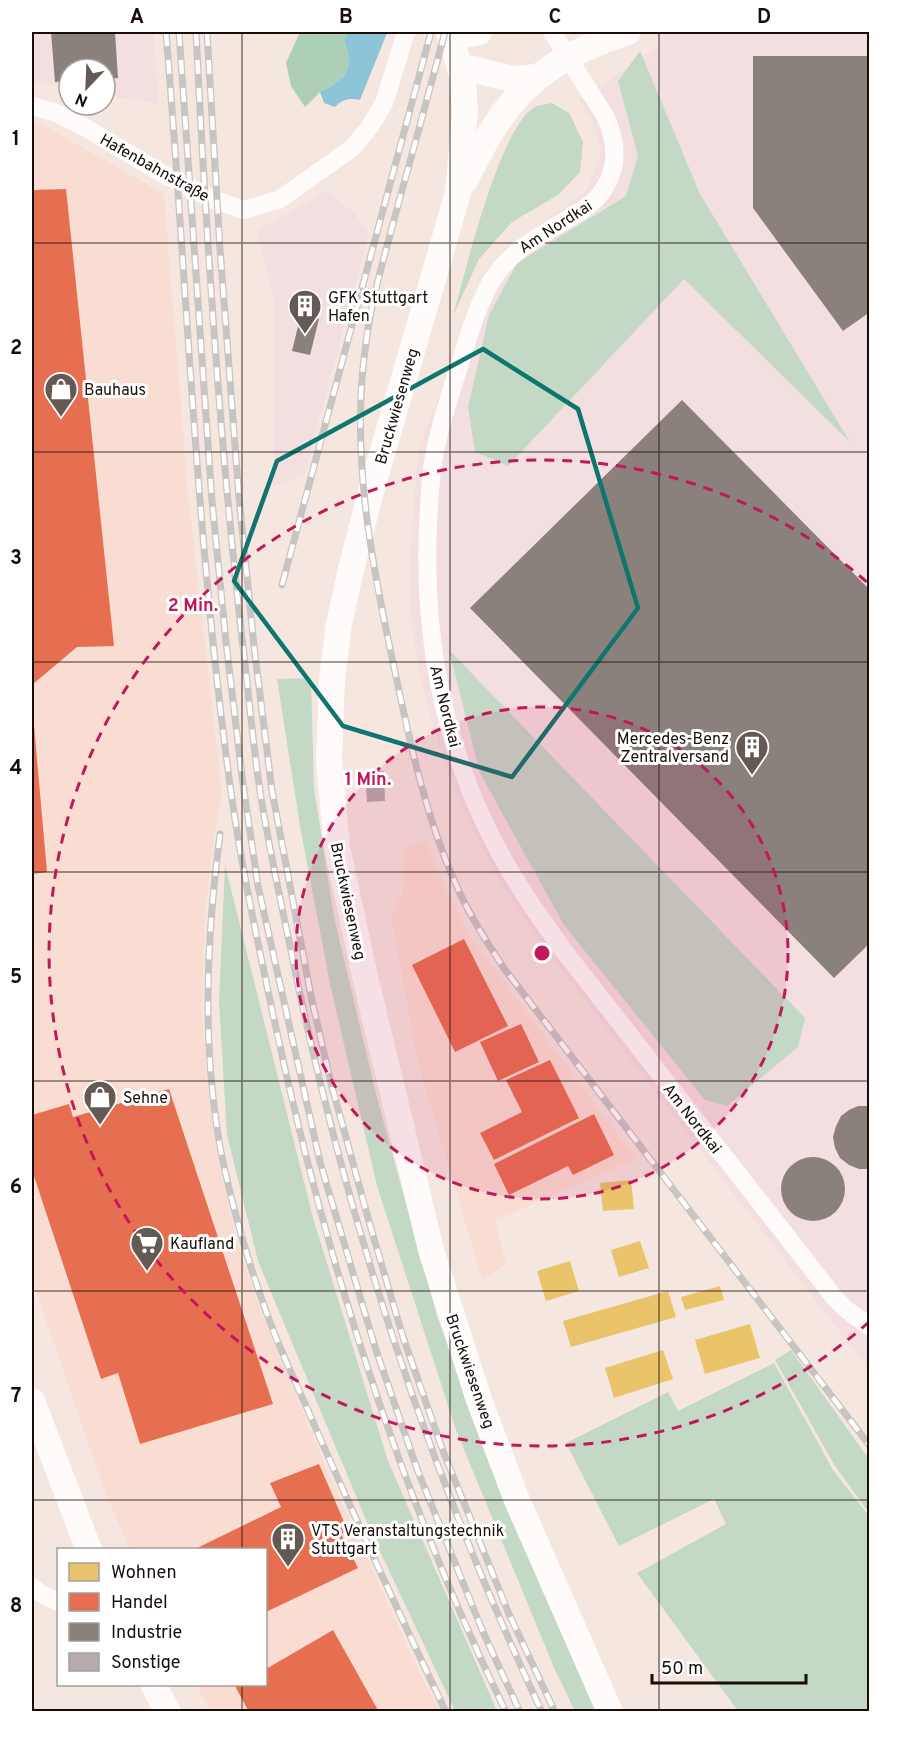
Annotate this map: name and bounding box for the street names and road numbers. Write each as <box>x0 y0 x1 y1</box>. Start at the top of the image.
street label: Hafenbahnstraße <box>96 130 212 207</box>
street label: Am Nordkai <box>516 196 597 259</box>
street label: Bruckwiesenweg <box>372 346 424 467</box>
street label: Am Nordkai <box>424 663 464 750</box>
street label: Bruckwiesenweg <box>325 841 369 962</box>
street label: Am Nordkai <box>658 1080 725 1158</box>
street label: Bruckwiesenweg <box>440 1312 498 1432</box>

